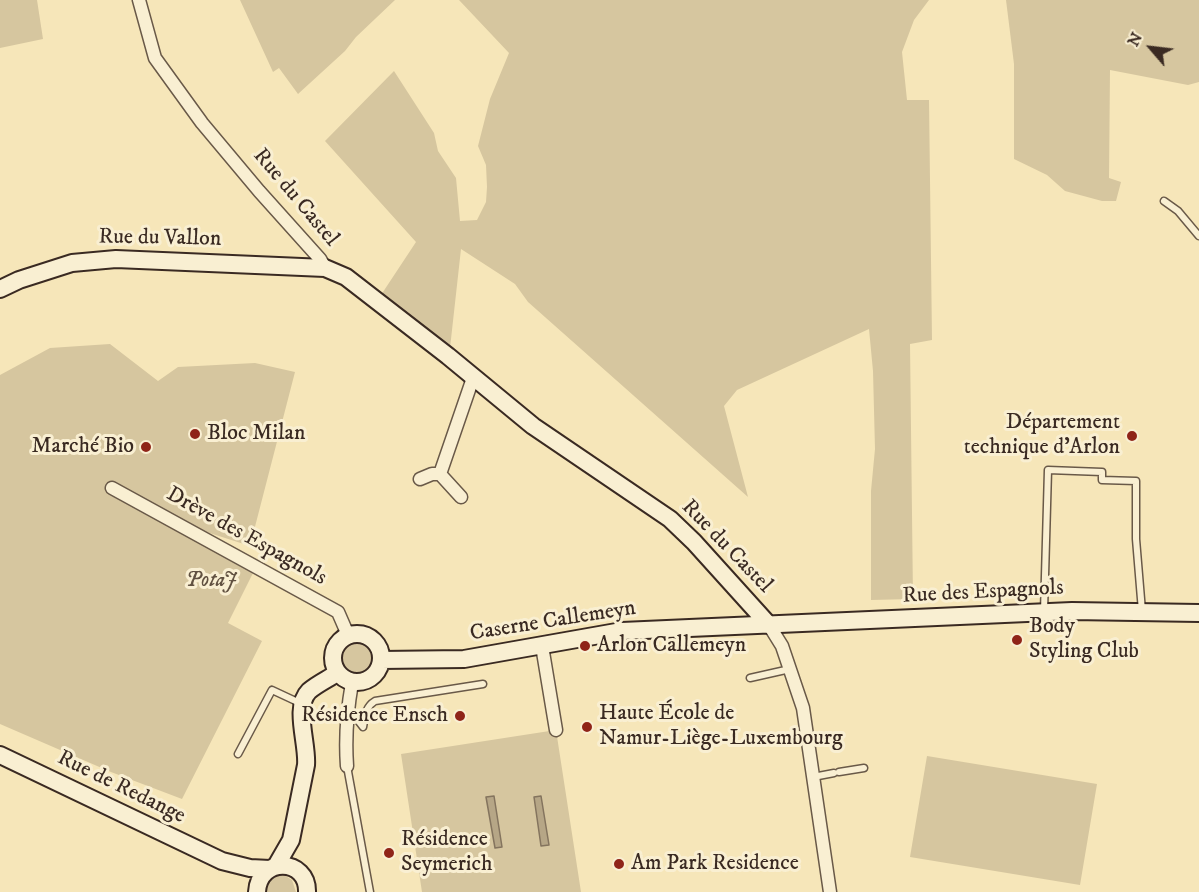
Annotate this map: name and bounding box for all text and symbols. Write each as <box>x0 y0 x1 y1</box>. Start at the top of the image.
north arrow <box>1121 18 1181 78</box>
text: N <box>1123 29 1147 50</box>
street label: Rue du Castel <box>246 144 344 252</box>
street label: Rue du Vallon <box>98 225 222 253</box>
place label: Département technique d'Arlon <box>964 410 1120 462</box>
place label: Bloc Milan <box>207 421 305 447</box>
marker: Bloc Milan <box>188 427 202 441</box>
marker: Département technique d'Arlon <box>1125 429 1139 443</box>
place label: Marché Bio <box>31 434 134 460</box>
marker: Marché Bio <box>139 440 153 454</box>
street label: Drève des Espagnols <box>161 482 331 592</box>
street label: Rue du Castel <box>675 495 777 599</box>
park label: PotaJ <box>186 568 236 594</box>
street label: Rue des Espagnols <box>902 576 1064 610</box>
street label: Caserne Callemeyn <box>468 596 638 648</box>
place label: Body Styling Club <box>1029 614 1139 666</box>
place label: Arlon Callemeyn <box>597 633 746 659</box>
marker: Body Styling Club <box>1010 633 1024 647</box>
marker: Arlon Callemeyn <box>578 639 592 653</box>
place label: Haute École de Namur-Liège-Luxembourg <box>599 701 843 752</box>
place label: Résidence Ensch <box>301 703 448 729</box>
marker: Résidence Ensch <box>453 709 467 723</box>
marker: Haute École de Namur-Liège-Luxembourg <box>580 720 594 734</box>
street label: Rue de Redange <box>53 746 189 830</box>
place label: Résidence Seymerich <box>401 827 493 878</box>
marker: Résidence Seymerich <box>382 846 396 860</box>
place label: Am Park Residence <box>631 851 799 877</box>
marker: Am Park Residence <box>612 857 626 871</box>

